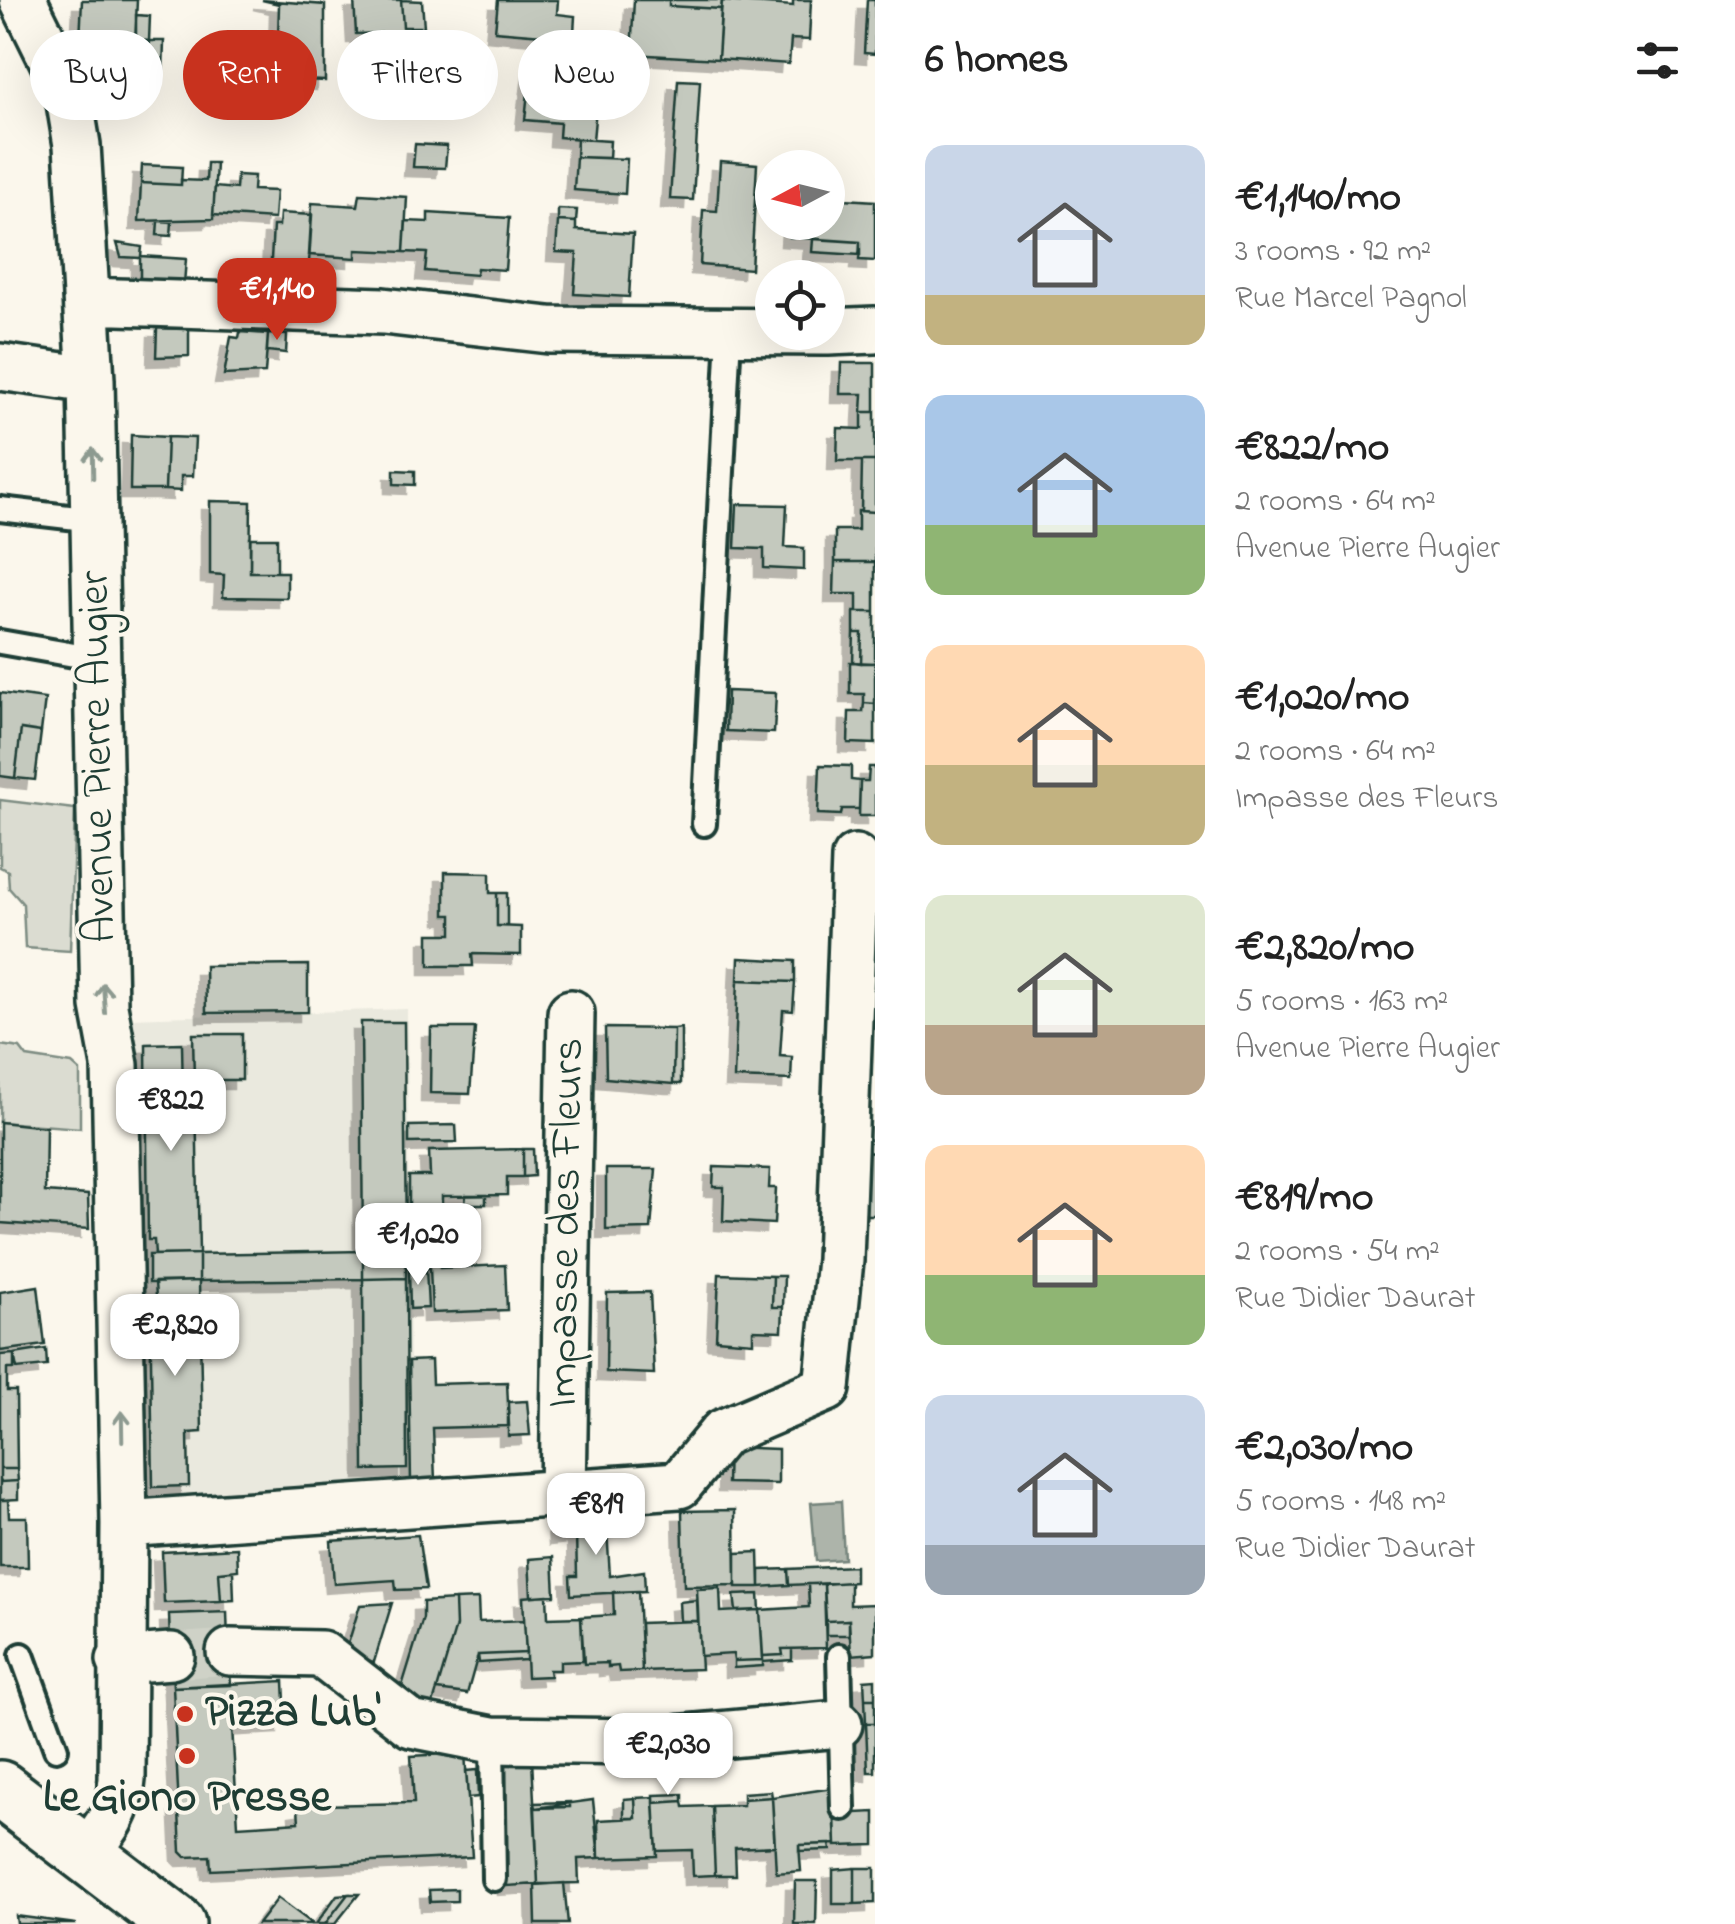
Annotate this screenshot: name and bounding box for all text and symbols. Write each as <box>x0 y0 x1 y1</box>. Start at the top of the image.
chip: Buy <box>30 30 163 120</box>
chip: Rent <box>183 30 317 120</box>
chip: Filters <box>337 30 498 120</box>
chip: New <box>518 30 650 120</box>
text: 6 homes <box>925 30 1069 91</box>
icon: filters <box>1630 33 1685 88</box>
north arrow <box>755 150 845 240</box>
map controls <box>755 150 845 350</box>
text: €1,140/mo <box>1235 168 1401 229</box>
icon: home <box>1005 185 1125 305</box>
text: 3 rooms · 92 m² <box>1235 229 1431 276</box>
pin: €1,140 <box>196 258 358 343</box>
button: locate <box>755 260 845 350</box>
text: €1,140 <box>239 267 315 314</box>
text: Rue Marcel Pagnol <box>1235 276 1467 323</box>
text: €822/mo <box>1235 418 1389 479</box>
icon: home <box>1005 435 1125 555</box>
one-way arrow <box>83 447 102 479</box>
text: 2 rooms · 64 m² <box>1235 479 1436 526</box>
text: Avenue Pierre Augier <box>1235 526 1500 573</box>
street label: Avenue Pierre Augier <box>63 570 136 944</box>
text: €1,020/mo <box>1235 668 1409 729</box>
icon: home <box>1005 685 1125 805</box>
text: 2 rooms · 64 m² <box>1235 729 1436 776</box>
text: Impasse des Fleurs <box>1235 776 1498 823</box>
text: €2,820/mo <box>1235 918 1415 979</box>
icon: home <box>1005 935 1125 1055</box>
text: 5 rooms · 163 m² <box>1235 979 1448 1026</box>
one-way arrow <box>94 982 113 1014</box>
text: Avenue Pierre Augier <box>1235 1026 1500 1073</box>
street label: Impasse des Fleurs <box>531 1037 603 1409</box>
pin: €822 <box>112 1069 230 1154</box>
text: €822 <box>138 1078 204 1125</box>
text: €819/mo <box>1235 1168 1373 1229</box>
icon: home <box>1005 1185 1125 1305</box>
pin: €1,020 <box>337 1203 499 1288</box>
text: €1,020 <box>377 1212 459 1259</box>
text: 2 rooms · 54 m² <box>1235 1229 1440 1276</box>
text: Rue Didier Daurat <box>1235 1276 1475 1323</box>
pin: €2,820 <box>94 1294 256 1379</box>
text: €2,820 <box>132 1303 218 1350</box>
one-way arrow <box>112 1411 132 1444</box>
text: €2,030/mo <box>1235 1418 1413 1479</box>
icon: home <box>1005 1435 1125 1555</box>
pin: €819 <box>537 1473 655 1558</box>
text: 5 rooms · 148 m² <box>1235 1479 1446 1526</box>
text: €819 <box>569 1482 623 1529</box>
text: Rue Didier Daurat <box>1235 1526 1475 1573</box>
place label: Pizza Lub' <box>205 1681 381 1747</box>
marker: Pizza Lub' <box>174 1703 196 1725</box>
pin: €2,030 <box>587 1713 749 1798</box>
text: €2,030 <box>626 1722 710 1769</box>
marker: Le Giono Presse <box>176 1745 198 1767</box>
place label: Le Giono Presse <box>43 1766 333 1832</box>

